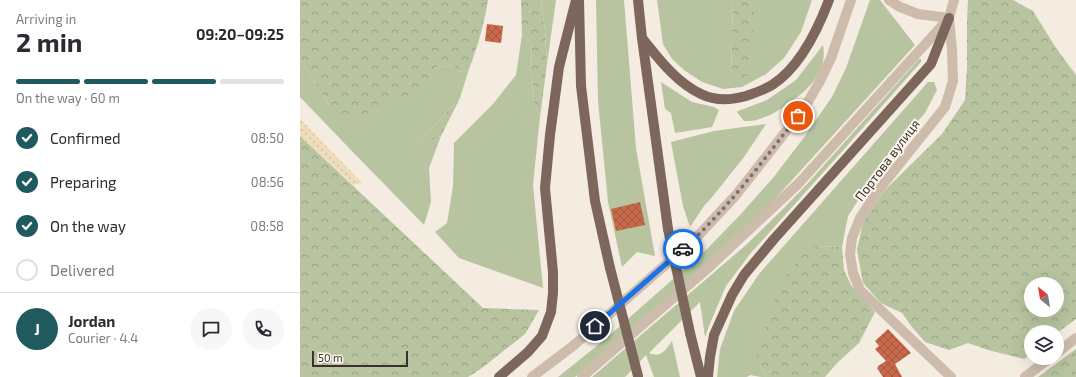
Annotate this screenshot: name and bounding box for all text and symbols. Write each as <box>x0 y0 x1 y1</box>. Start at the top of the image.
text: Arriving in <box>16 11 76 27</box>
text: 09:20–09:25 <box>196 25 284 43</box>
text: 2 min <box>16 26 82 57</box>
text: On the way · 60 m <box>16 90 120 106</box>
pin <box>781 99 815 133</box>
icon: bag <box>787 105 809 127</box>
street label: Портова вулиця <box>851 116 923 204</box>
icon: check <box>16 127 38 149</box>
text: Confirmed <box>50 129 121 147</box>
text: 08:50 <box>250 130 284 146</box>
icon: check <box>16 171 38 193</box>
text: Preparing <box>50 173 116 191</box>
text: 08:56 <box>251 174 284 190</box>
icon: check <box>16 215 38 237</box>
text: On the way <box>50 217 126 235</box>
text: 08:58 <box>250 218 284 234</box>
courier <box>663 229 703 269</box>
icon: car <box>672 238 694 260</box>
text: Delivered <box>50 261 115 279</box>
north arrow <box>1024 277 1064 317</box>
map controls <box>1024 277 1064 365</box>
button: chat <box>190 308 232 350</box>
button: phone <box>242 308 284 350</box>
pin <box>578 309 612 343</box>
text: Jordan <box>68 312 115 330</box>
icon: home <box>584 315 606 337</box>
text: J <box>34 320 40 338</box>
button: layers <box>1024 325 1064 365</box>
text: Courier · 4.4 <box>68 330 138 346</box>
scale bar <box>312 349 408 368</box>
text: 50 m <box>318 351 343 364</box>

